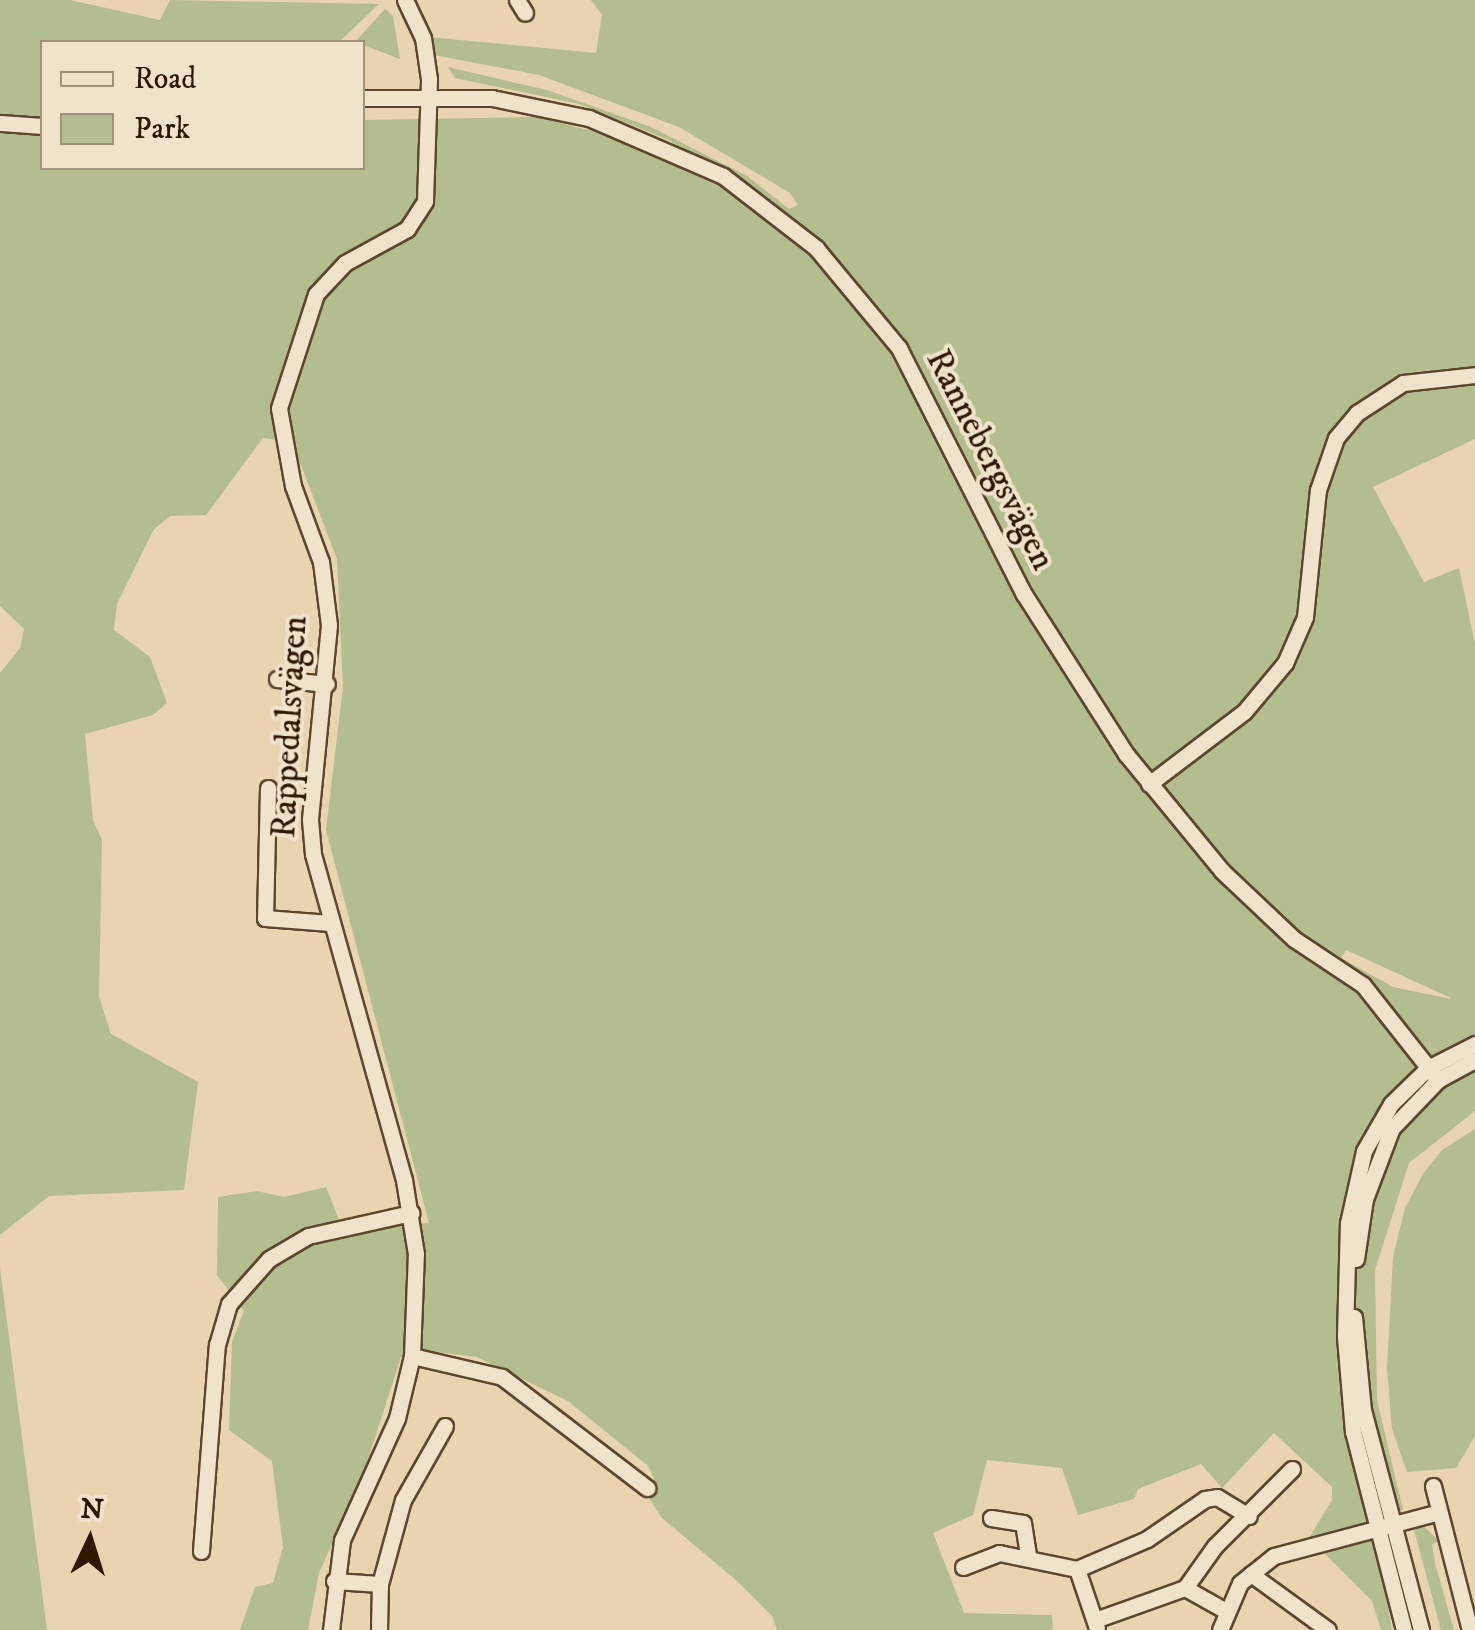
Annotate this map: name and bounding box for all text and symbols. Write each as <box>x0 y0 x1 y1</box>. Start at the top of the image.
legend <box>40 40 365 170</box>
text: Road <box>134 61 196 98</box>
text: Park <box>134 111 190 148</box>
street label: Rannebergsvägen <box>916 343 1064 577</box>
street label: Rappedalsvägen <box>263 615 317 839</box>
north arrow <box>40 1490 140 1590</box>
text: N <box>79 1491 105 1528</box>

